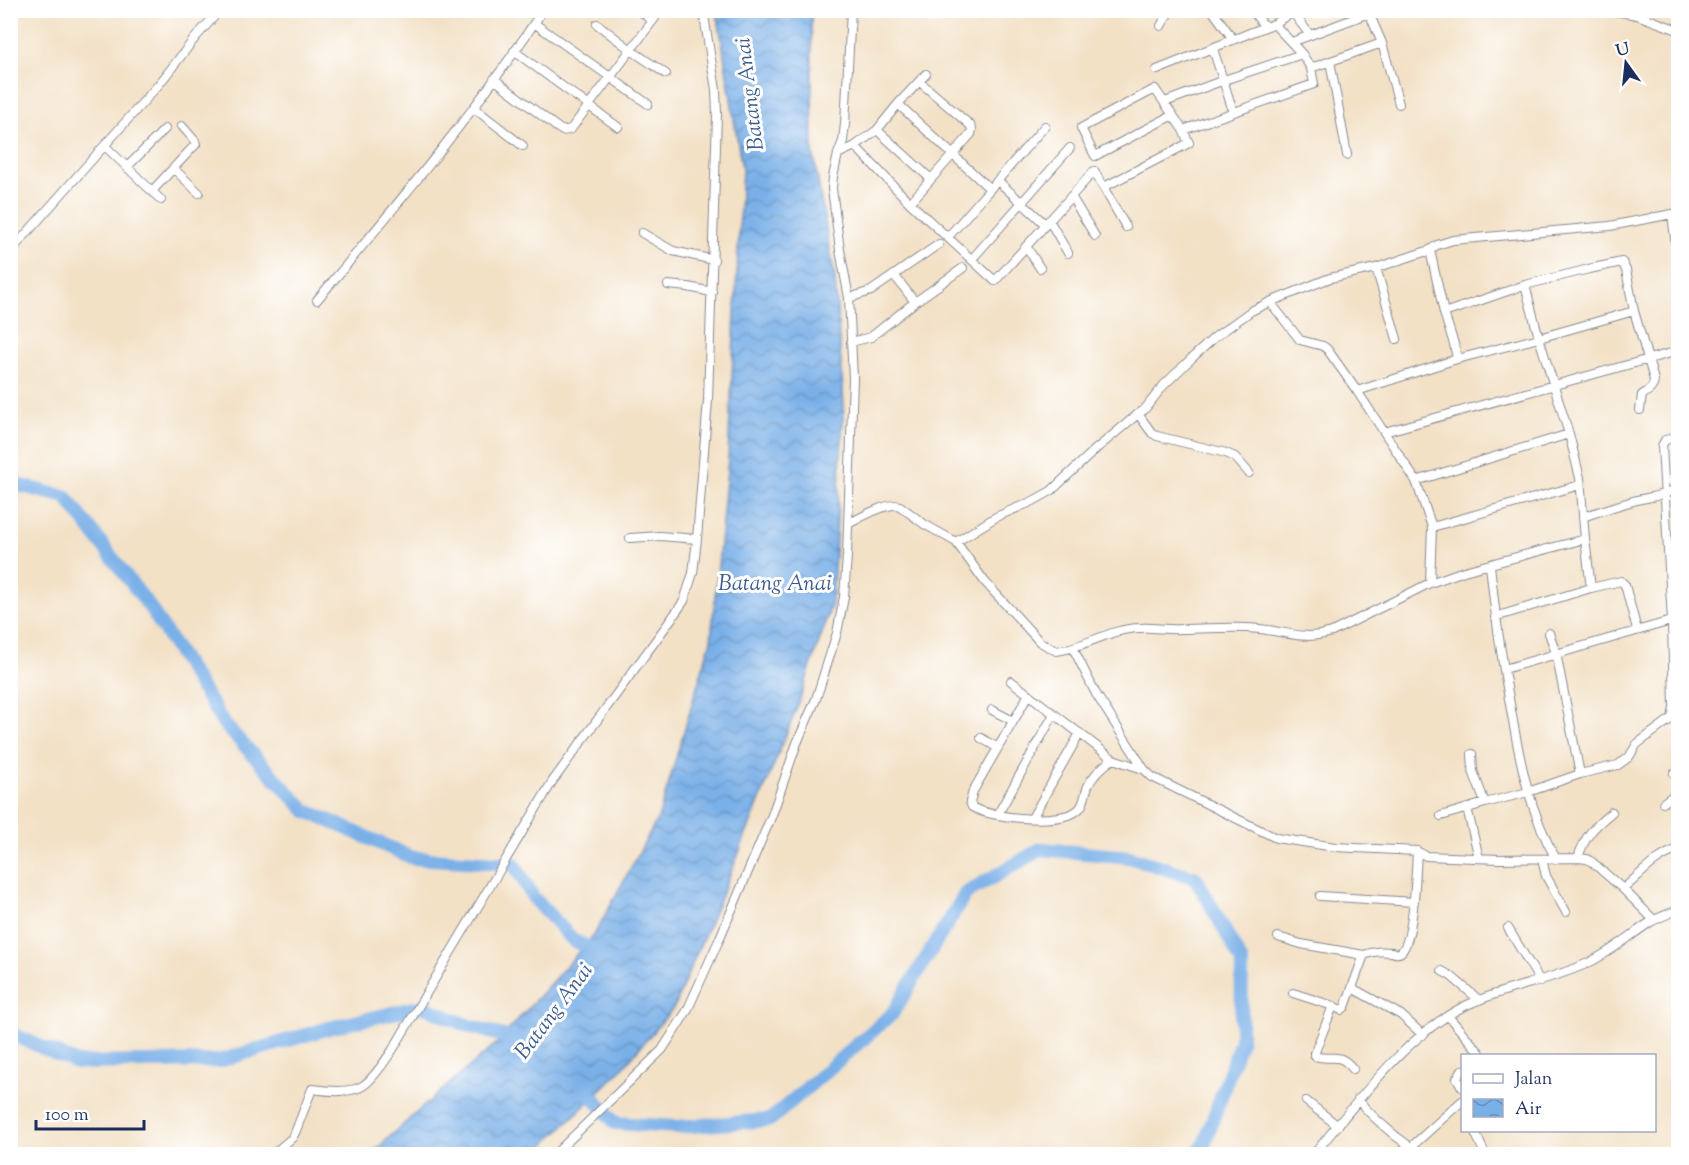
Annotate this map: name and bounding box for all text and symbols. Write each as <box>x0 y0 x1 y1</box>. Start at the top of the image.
north arrow <box>1596 33 1656 93</box>
water label: Batang Anai <box>728 36 774 152</box>
text: U <box>1613 38 1633 64</box>
water label: Batang Anai <box>718 569 832 601</box>
water label: Batang Anai <box>508 957 602 1067</box>
legend <box>1461 1054 1656 1132</box>
text: Jalan <box>1514 1067 1553 1093</box>
scale bar <box>36 1093 144 1131</box>
text: Air <box>1515 1097 1542 1123</box>
text: 100 m <box>45 1103 89 1129</box>

